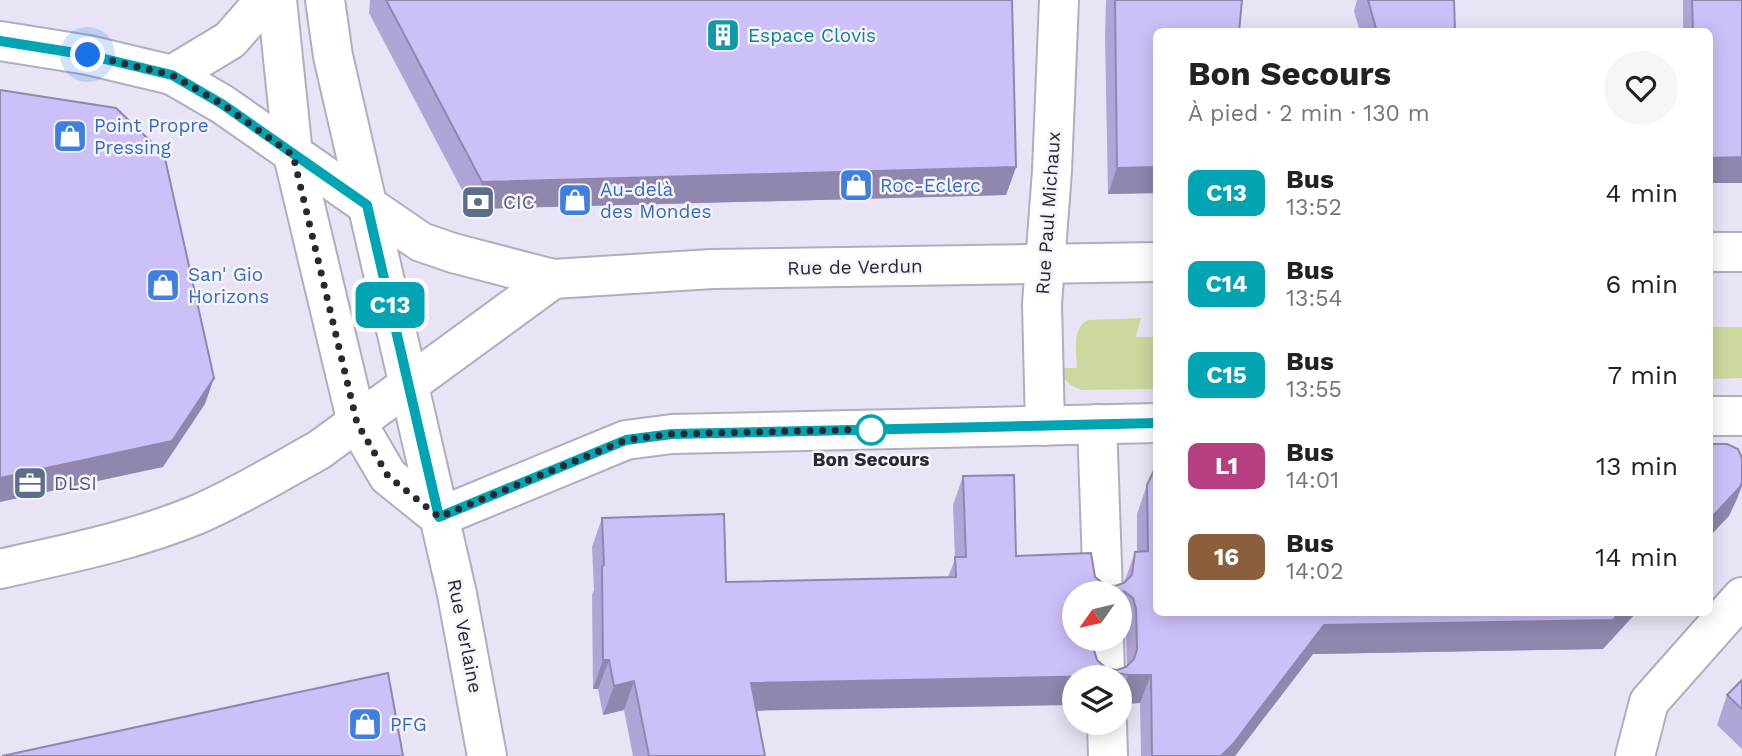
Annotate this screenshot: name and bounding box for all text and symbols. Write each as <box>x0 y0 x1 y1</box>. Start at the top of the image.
building icon: Espace Clovis <box>704 16 742 54</box>
place label: Espace Clovis <box>748 24 876 47</box>
your location <box>70 37 105 72</box>
button: heart <box>1604 51 1678 125</box>
text: Bon Secours <box>1188 54 1391 93</box>
text: À pied · 2 min · 130 m <box>1188 100 1430 127</box>
place label: Point Propre Pressing <box>94 114 209 159</box>
shop icon: Point Propre Pressing <box>51 117 89 155</box>
street label: Rue Paul Michaux <box>1031 131 1065 295</box>
text: Bus <box>1286 164 1334 194</box>
shop icon: Roc-Eclerc <box>837 166 875 204</box>
place label: Roc-Eclerc <box>880 174 981 197</box>
place label: Au-delà des Mondes <box>600 178 712 223</box>
text: 4 min <box>1605 178 1678 208</box>
text: C13 <box>1206 179 1247 207</box>
shop icon: Au-delà des Mondes <box>556 181 594 219</box>
bank icon: CIC <box>459 183 497 221</box>
place label: CIC <box>503 191 535 214</box>
text: 13:52 <box>1286 194 1342 221</box>
street label: Rue de Verdun <box>787 254 923 280</box>
text: Bus <box>1286 255 1334 285</box>
place label: San' Gio Horizons <box>188 263 269 308</box>
shop icon: San' Gio Horizons <box>144 266 182 304</box>
text: 6 min <box>1606 269 1678 299</box>
text: C14 <box>1205 270 1248 298</box>
line badge: C13 <box>350 282 430 328</box>
text: 13:54 <box>1286 285 1343 312</box>
text: C13 <box>370 291 410 319</box>
text: Bus <box>1286 346 1334 376</box>
text: 7 min <box>1608 360 1678 390</box>
text: C15 <box>1206 361 1247 389</box>
text: 13:55 <box>1286 376 1342 403</box>
marker: Bon Secours <box>856 415 886 445</box>
text: Bus <box>1286 437 1334 467</box>
place label: Bon Secours <box>813 448 929 471</box>
text: 13 min <box>1596 451 1678 481</box>
text: L1 <box>1215 452 1238 480</box>
office icon: DLSI <box>11 464 49 502</box>
text: 14:01 <box>1286 467 1339 494</box>
place label: DLSI <box>54 472 97 495</box>
text: Bus <box>1286 528 1334 558</box>
text: 14 min <box>1595 542 1678 572</box>
text: 16 <box>1214 543 1239 571</box>
text: 14:02 <box>1286 558 1344 585</box>
street label: Rue Verlaine <box>443 577 487 695</box>
north arrow <box>1062 581 1132 651</box>
map controls <box>1062 581 1132 735</box>
button: layers <box>1062 665 1132 735</box>
shop icon: PFG <box>346 705 384 743</box>
place label: PFG <box>390 713 427 736</box>

